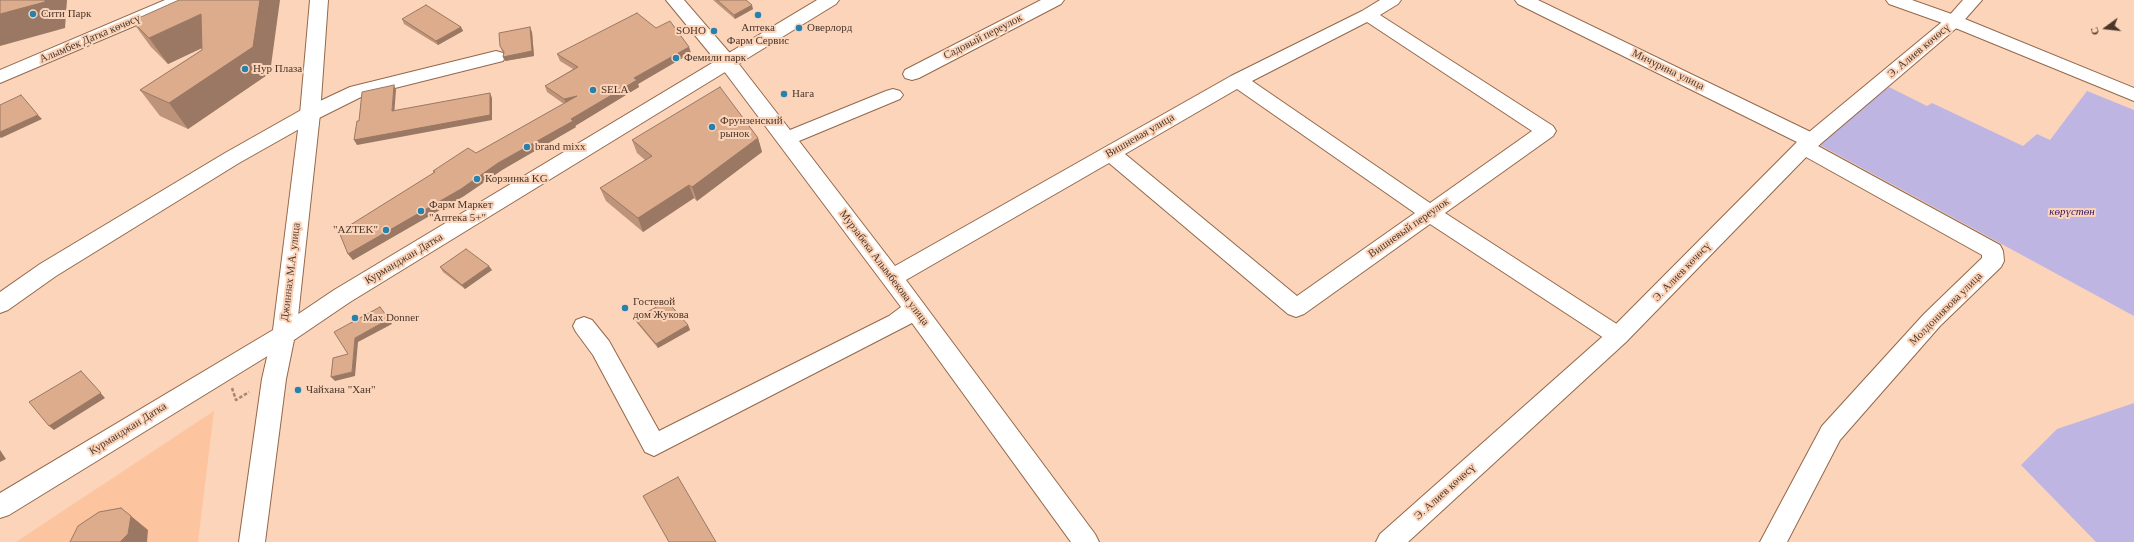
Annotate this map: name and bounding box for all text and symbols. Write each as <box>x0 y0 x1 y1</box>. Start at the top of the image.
place label: Сити Парк <box>41 7 91 21</box>
north arrow <box>2086 8 2126 48</box>
marker: Сити Парк <box>28 9 38 19</box>
marker: Аптека Фарм Сервис <box>753 10 763 20</box>
street label: Садовый переулок <box>941 11 1025 63</box>
street label: Алымбек Датка көчөсү <box>38 12 142 66</box>
place label: Аптека Фарм Сервис <box>727 21 789 47</box>
place label: Оверлорд <box>807 21 852 35</box>
street label: Э. Алиев көчөсү <box>1885 21 1953 81</box>
marker: Оверлорд <box>794 23 804 33</box>
place label: SOHO <box>676 24 706 38</box>
marker: SOHO <box>709 26 719 36</box>
text: С <box>2088 26 2101 37</box>
street label: Мичурина улица <box>1630 47 1706 93</box>
place label: Фемили парк <box>684 51 746 65</box>
marker: Фемили парк <box>671 53 681 63</box>
place label: Нур Плаза <box>253 62 302 76</box>
marker: Нур Плаза <box>240 64 250 74</box>
place label: SELA <box>601 83 628 97</box>
marker: SELA <box>588 85 598 95</box>
place label: Нага <box>792 87 814 101</box>
marker: Нага <box>779 89 789 99</box>
street label: Вишневая улица <box>1103 111 1177 161</box>
place label: Фрунзенский рынок <box>720 114 783 140</box>
marker: Фрунзенский рынок <box>707 122 717 132</box>
place label: brand mixx <box>535 140 585 154</box>
marker: brand mixx <box>522 142 532 152</box>
place label: Корзинка KG <box>485 172 548 186</box>
marker: Корзинка KG <box>472 174 482 184</box>
street label: Вишневый переулок <box>1366 195 1452 261</box>
place label: Фарм Маркет "Аптека 5+" <box>429 198 493 224</box>
park label: көрүстөн <box>2049 205 2095 219</box>
marker: Фарм Маркет "Аптека 5+" <box>416 206 426 216</box>
street label: Мурзабека Алымбекова улица <box>836 208 932 328</box>
street label: Джиннах М.А. улица <box>278 222 304 322</box>
place label: "AZTEK" <box>333 223 378 237</box>
marker: "AZTEK" <box>381 225 391 235</box>
street label: Курманджан Датка <box>363 231 445 287</box>
street label: Э. Алиев көчөсү <box>1650 240 1714 304</box>
street label: Молдониязова улица <box>1907 270 1985 348</box>
place label: Гостевой дом Жукова <box>633 295 689 321</box>
marker: Гостевой дом Жукова <box>620 303 630 313</box>
place label: Max Donner <box>363 311 419 325</box>
marker: Max Donner <box>350 313 360 323</box>
place label: Чайхана "Хан" <box>306 383 375 397</box>
marker: Чайхана "Хан" <box>293 385 303 395</box>
street label: Курманджан Датка <box>87 400 169 458</box>
street label: Э. Алиев көчөсү <box>1412 461 1478 523</box>

